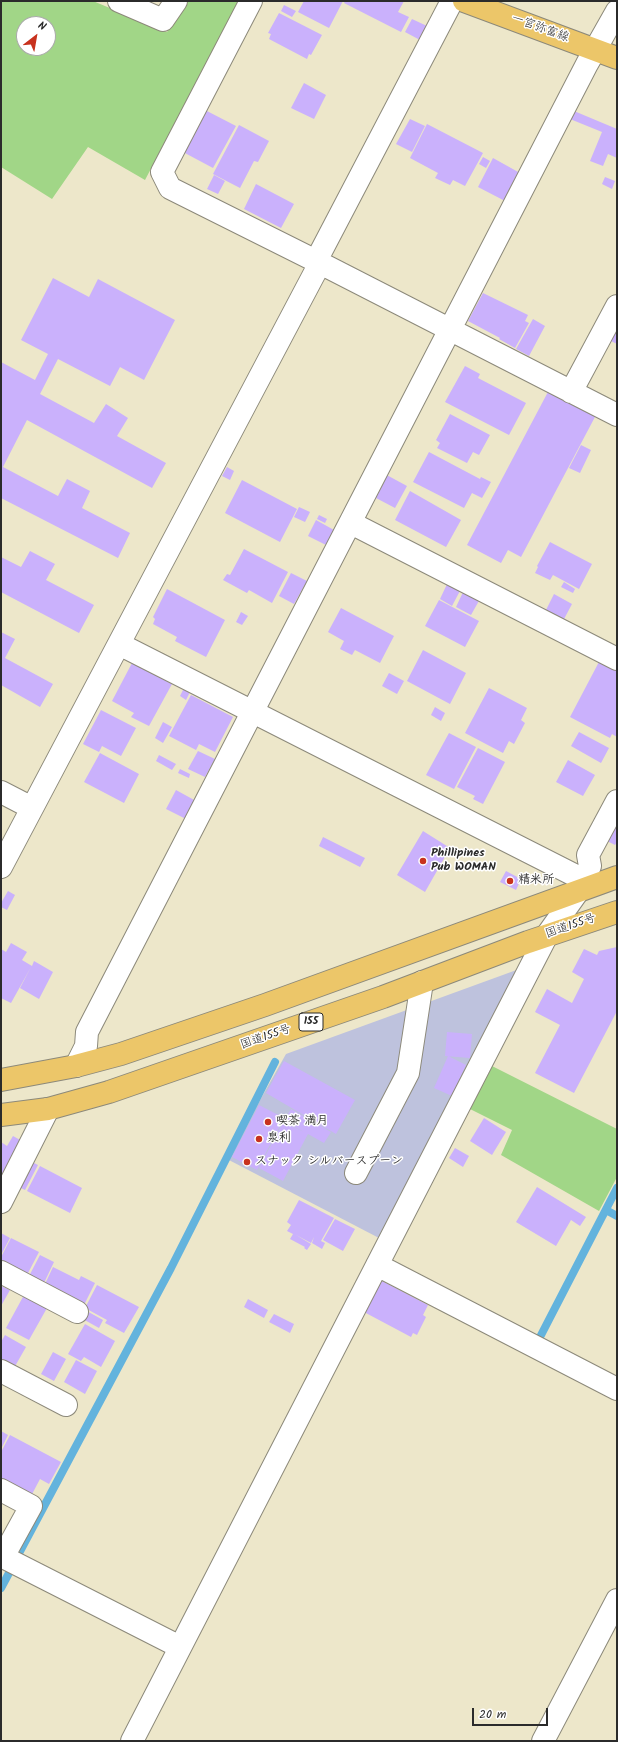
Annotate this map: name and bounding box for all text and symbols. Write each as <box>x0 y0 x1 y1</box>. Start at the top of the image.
street label: 一宮弥富線 <box>509 12 571 46</box>
north arrow <box>16 16 56 56</box>
text: N <box>34 17 49 36</box>
place label: Phillipines Pub WOMAN <box>431 847 496 875</box>
marker: Phillipines Pub WOMAN <box>418 856 428 866</box>
place label: 精米所 <box>518 874 554 888</box>
marker: 精米所 <box>505 876 515 886</box>
street label: 国道155号 <box>544 912 598 942</box>
road number: 155 <box>299 1013 323 1031</box>
street label: 国道155号 <box>239 1023 293 1053</box>
place label: 喫茶 満月 <box>276 1115 329 1129</box>
marker: 喫茶 満月 <box>263 1117 273 1127</box>
place label: 泉利 <box>267 1132 291 1146</box>
marker: 泉利 <box>254 1134 264 1144</box>
place label: スナック シルバースプーン <box>255 1155 403 1169</box>
marker: スナック シルバースプーン <box>242 1157 252 1167</box>
scale bar <box>474 1700 550 1726</box>
text: 20 m <box>479 1705 506 1724</box>

